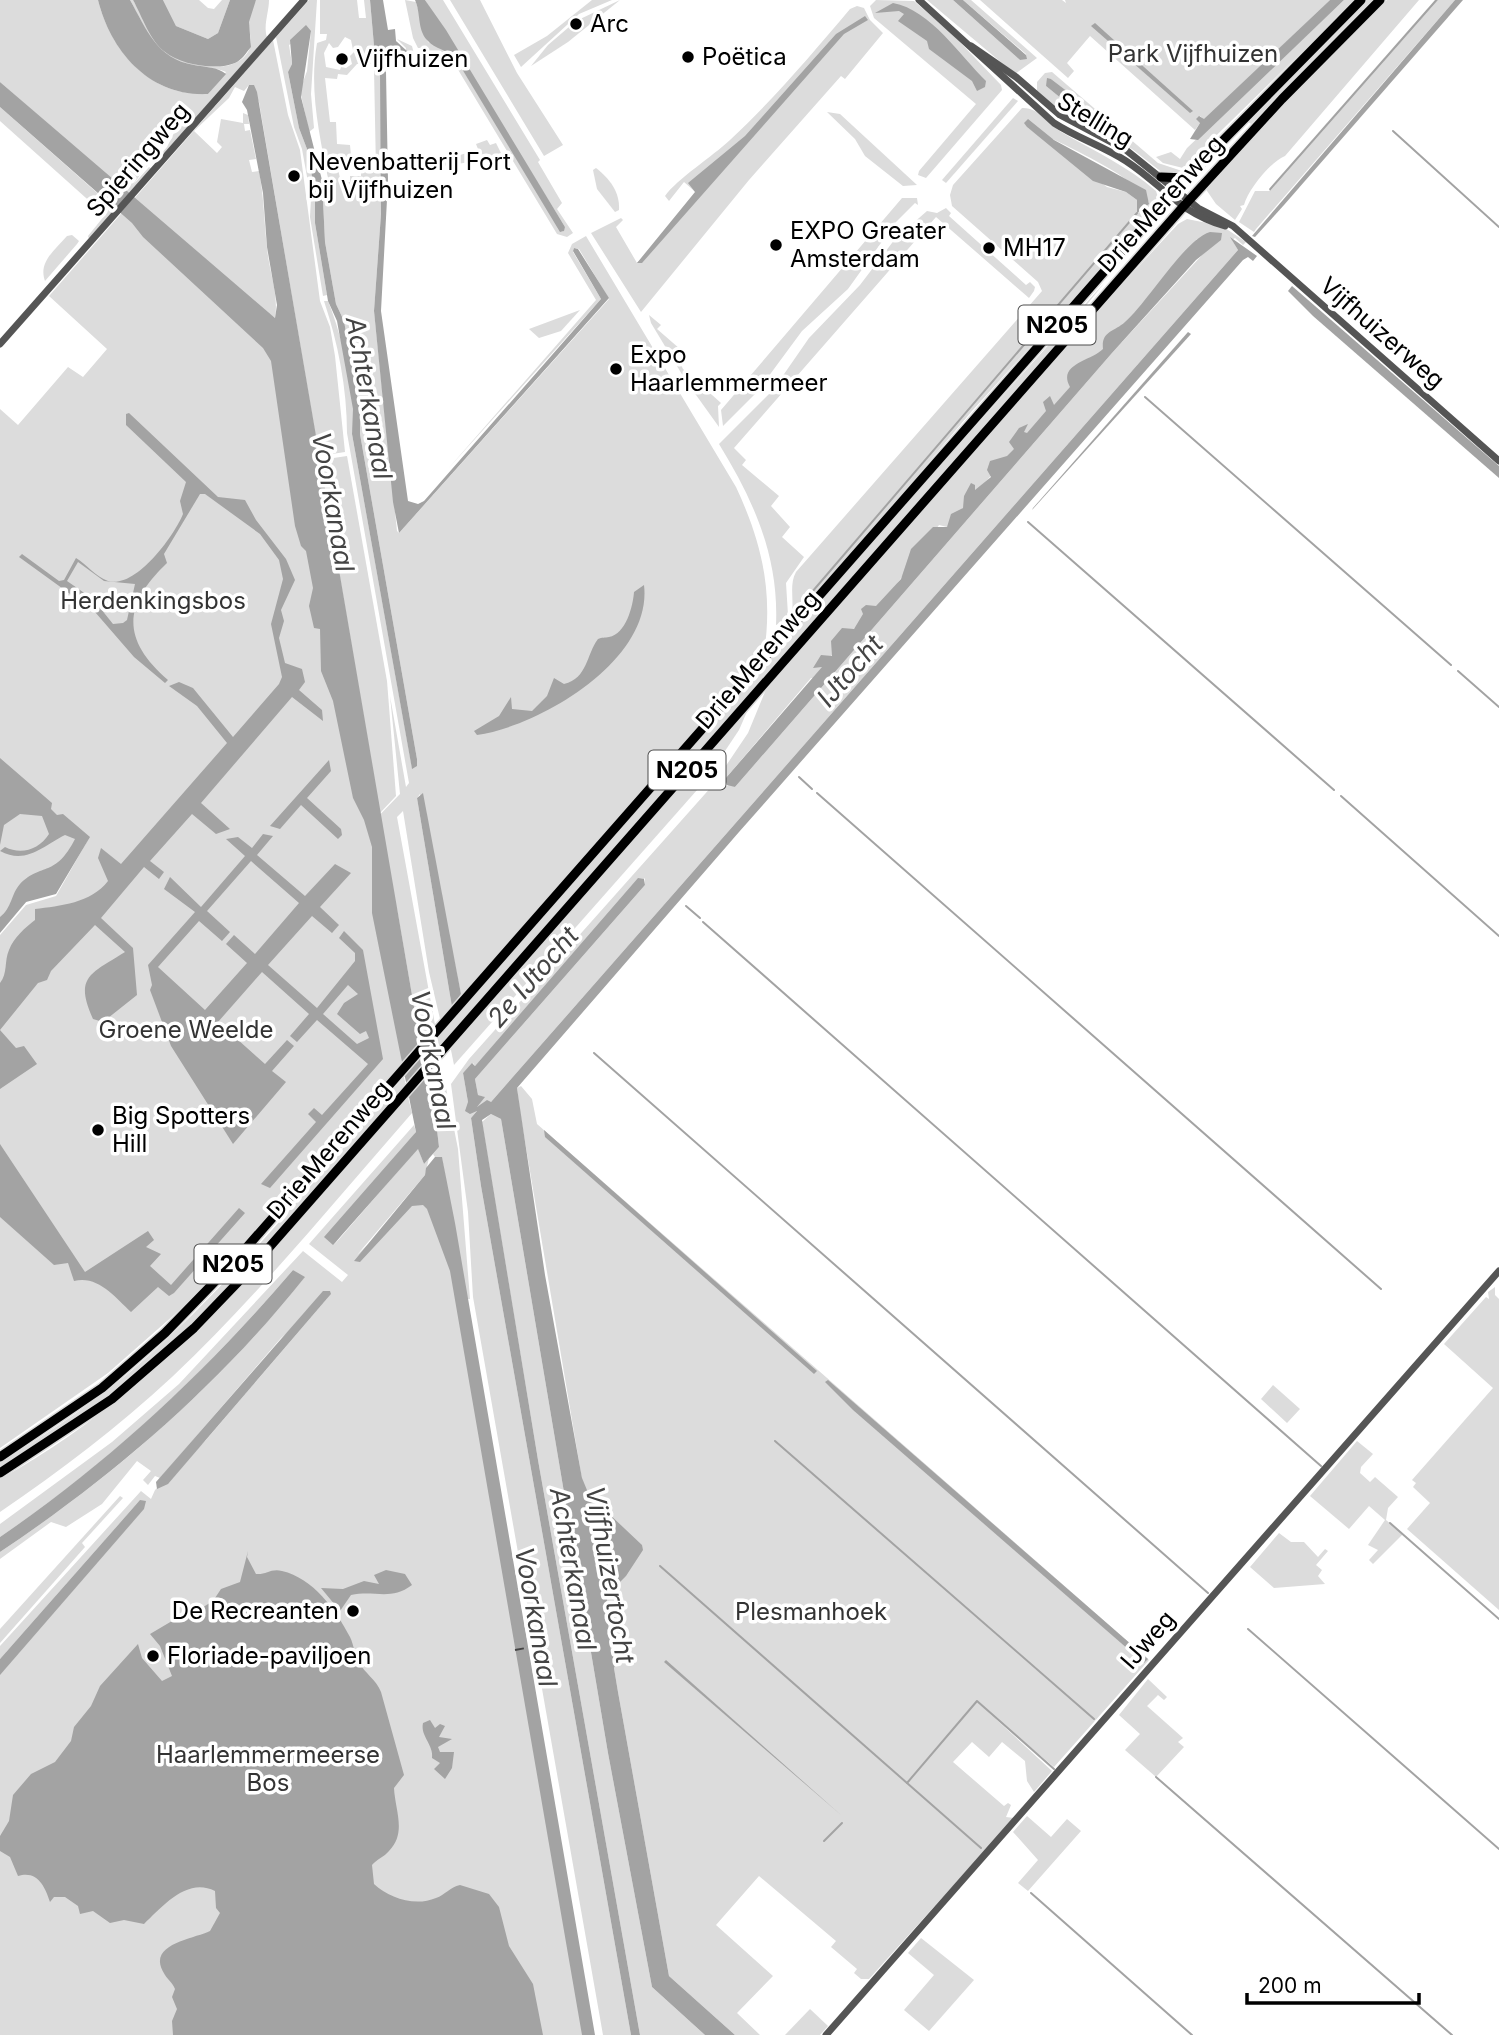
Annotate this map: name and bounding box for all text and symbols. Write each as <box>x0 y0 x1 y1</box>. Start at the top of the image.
place label: Arc <box>590 9 629 38</box>
marker: Arc <box>568 16 584 32</box>
park label: Park Vijfhuizen <box>1108 39 1278 68</box>
place label: Poëtica <box>702 42 787 71</box>
place label: Vijfhuizen <box>356 44 468 73</box>
marker: Poëtica <box>680 49 696 65</box>
marker: Vijfhuizen <box>334 51 350 67</box>
street label: Stelling <box>1052 86 1138 153</box>
street label: Spieringweg <box>80 97 195 223</box>
street label: Drie Merenweg <box>1092 129 1230 278</box>
place label: Nevenbatterij Fort bij Vijfhuizen <box>308 147 511 204</box>
marker: Nevenbatterij Fort bij Vijfhuizen <box>286 168 302 184</box>
place label: EXPO Greater Amsterdam <box>790 216 946 273</box>
place label: MH17 <box>1003 233 1066 262</box>
marker: EXPO Greater Amsterdam <box>768 237 784 253</box>
marker: MH17 <box>981 240 997 256</box>
street label: Vijfhuizerweg <box>1314 271 1450 395</box>
road number: N205 <box>1018 306 1096 344</box>
water label: Achterkanaal <box>340 313 399 482</box>
place label: Expo Haarlemmermeer <box>630 340 828 397</box>
marker: Expo Haarlemmermeer <box>608 361 624 377</box>
water label: Voorkanaal <box>306 430 361 575</box>
street label: Drie Merenweg <box>690 585 826 735</box>
park label: Herdenkingsbos <box>60 586 246 615</box>
water label: IJtocht <box>810 628 889 713</box>
road number: N205 <box>648 750 726 790</box>
water label: 2e IJtocht <box>481 920 585 1033</box>
water label: Voorkanaal <box>405 988 462 1133</box>
park label: Groene Weelde <box>99 1015 273 1044</box>
street label: Drie Merenweg <box>261 1075 397 1225</box>
place label: Big Spotters Hill <box>112 1101 250 1158</box>
marker: Big Spotters Hill <box>90 1122 106 1138</box>
road number: N205 <box>194 1245 272 1284</box>
water label: Achterkanaal <box>544 1484 603 1653</box>
water label: Vijfhuizertocht <box>580 1484 641 1666</box>
water label: Voorkanaal <box>509 1545 564 1690</box>
place label: De Recreanten <box>172 1596 339 1625</box>
park label: Plesmanhoek <box>735 1597 887 1626</box>
marker: De Recreanten <box>345 1603 361 1619</box>
street label: IJweg <box>1114 1604 1181 1675</box>
place label: Floriade-paviljoen <box>167 1641 371 1670</box>
marker: Floriade-paviljoen <box>145 1648 161 1664</box>
park label: Haarlemmermeerse Bos <box>156 1740 380 1797</box>
scale bar <box>1247 1962 1418 2006</box>
text: 200 m <box>1258 1973 1322 1998</box>

